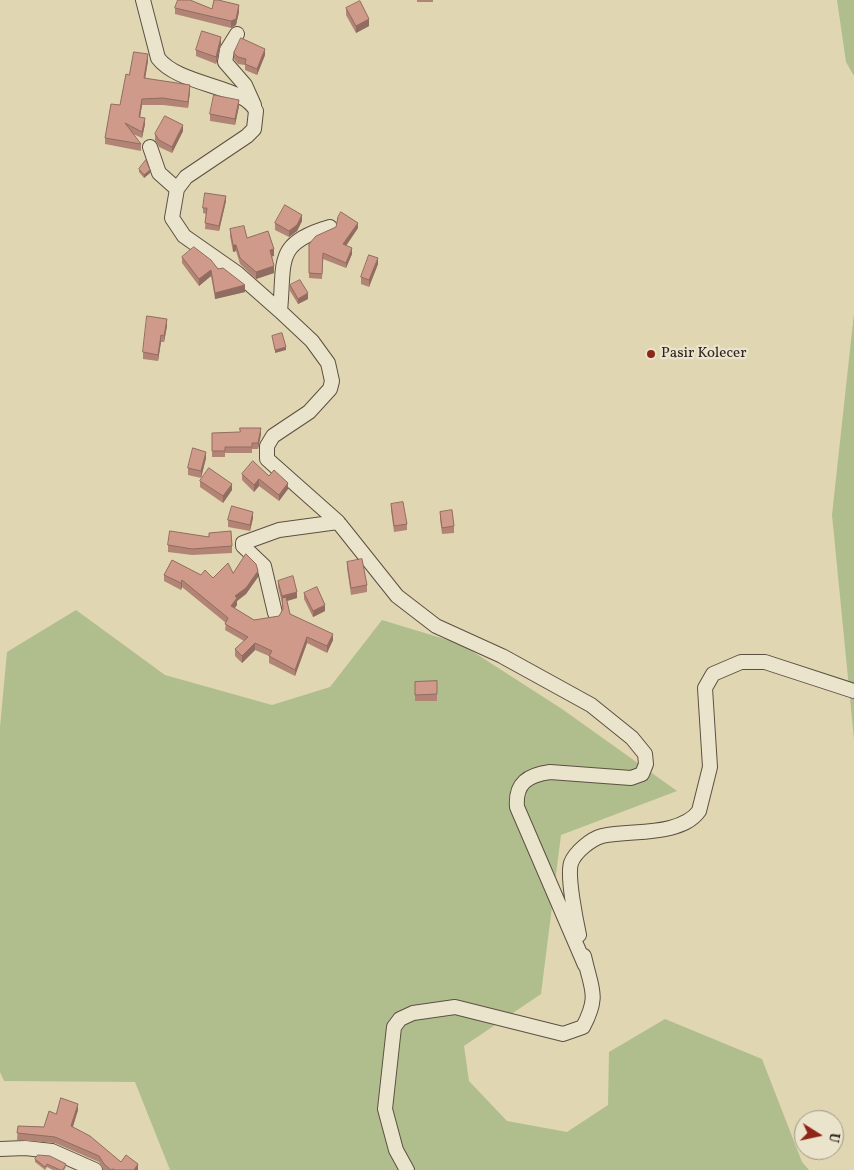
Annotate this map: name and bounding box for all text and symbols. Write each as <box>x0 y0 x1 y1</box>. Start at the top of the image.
place label: Pasir Kolecer <box>661 345 746 363</box>
marker: Pasir Kolecer <box>645 348 657 360</box>
north arrow <box>794 1110 844 1160</box>
text: U <box>823 1131 843 1144</box>

